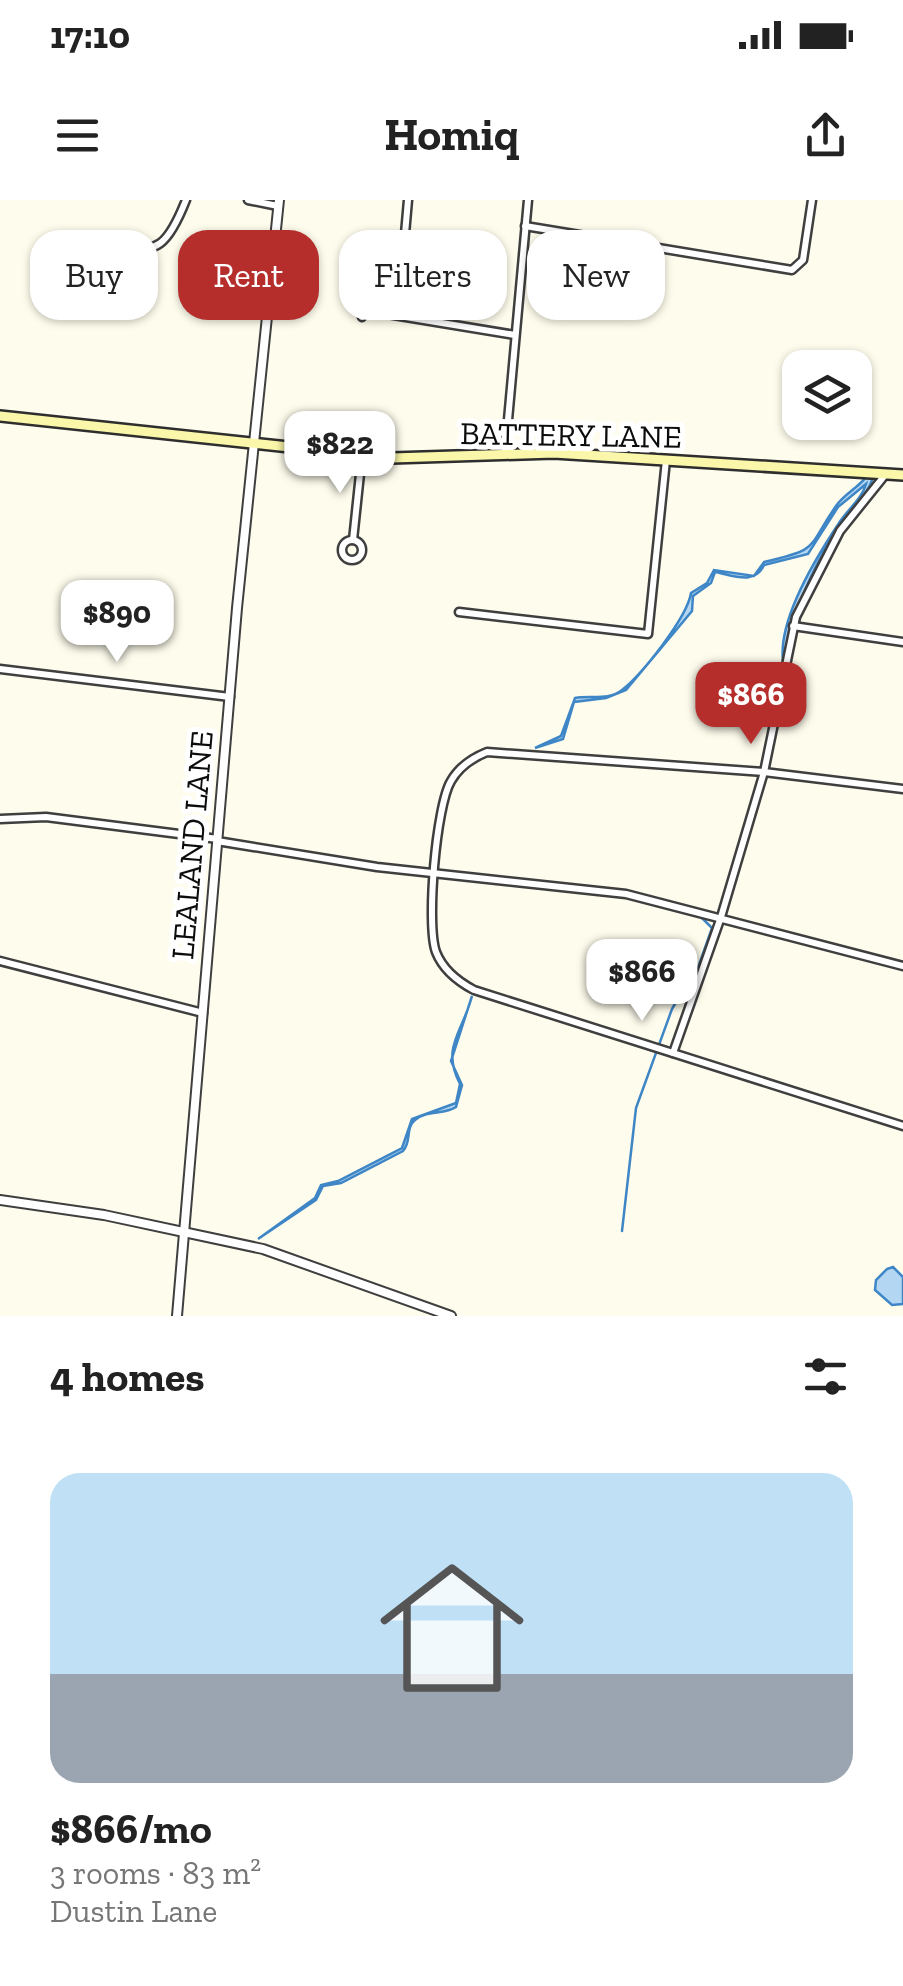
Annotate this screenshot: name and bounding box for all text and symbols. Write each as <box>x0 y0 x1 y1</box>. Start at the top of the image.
text: 17:10 <box>50 12 130 58</box>
icon: menu <box>50 108 105 163</box>
text: Homiq <box>384 108 519 162</box>
icon: share <box>798 108 853 163</box>
chip: Buy <box>30 230 158 320</box>
chip: Rent <box>178 230 319 320</box>
chip: Filters <box>339 230 507 320</box>
chip: New <box>527 230 665 320</box>
map controls <box>782 350 872 440</box>
button: layers <box>782 350 872 440</box>
pin: $822 <box>281 411 399 496</box>
street label: BATTERY LANE <box>460 414 682 456</box>
text: $822 <box>306 424 374 462</box>
pin: $890 <box>58 580 176 665</box>
text: $890 <box>83 593 151 631</box>
pin: $866 <box>692 662 810 747</box>
text: $866 <box>717 675 785 713</box>
street label: LEALAND LANE <box>163 729 221 961</box>
pin: $866 <box>583 939 701 1024</box>
text: $866 <box>608 952 676 990</box>
icon: filters <box>798 1349 853 1404</box>
text: 4 homes <box>50 1351 205 1402</box>
icon: home <box>362 1538 542 1718</box>
text: $866/mo <box>50 1803 212 1854</box>
text: 3 rooms · 83 m² <box>50 1854 261 1892</box>
text: Dustin Lane <box>50 1892 217 1930</box>

